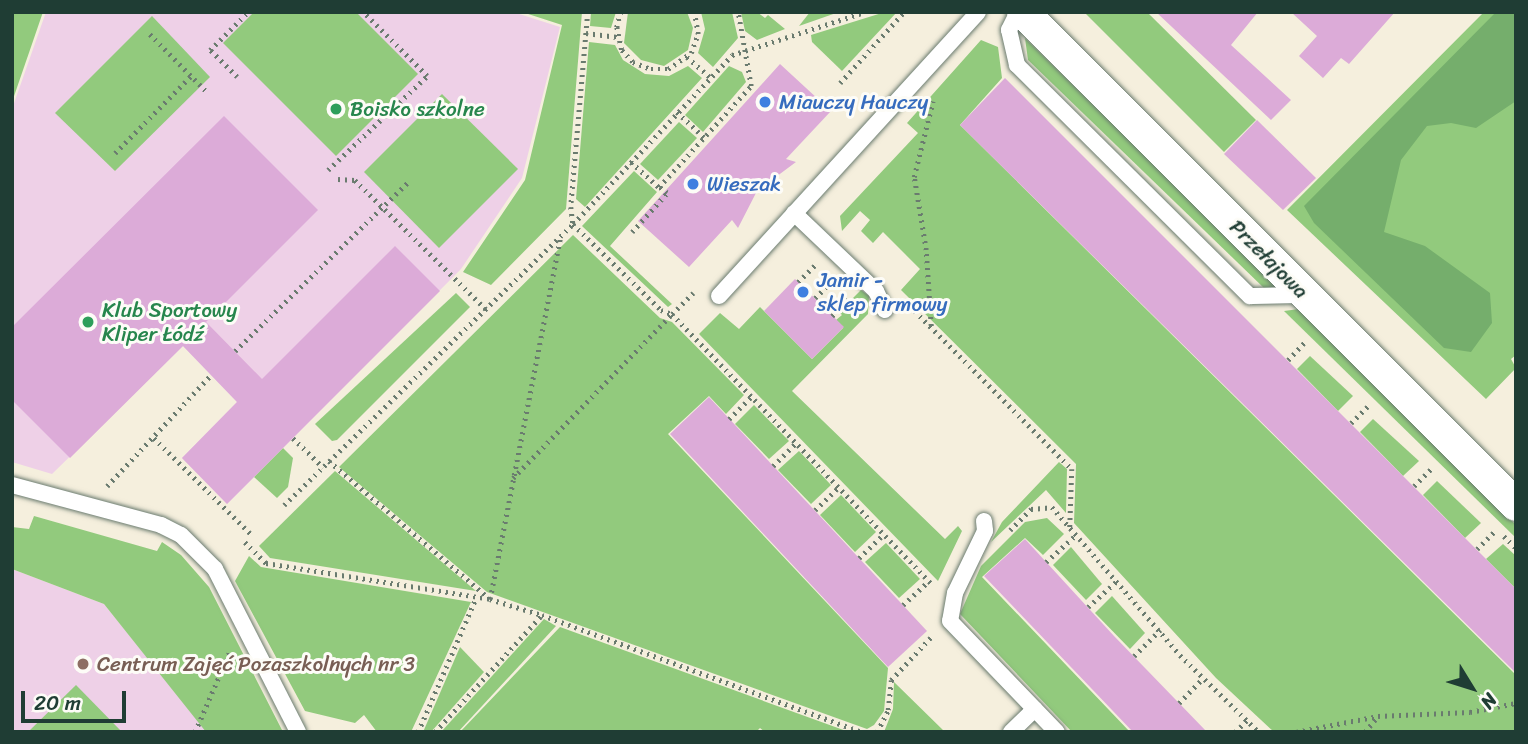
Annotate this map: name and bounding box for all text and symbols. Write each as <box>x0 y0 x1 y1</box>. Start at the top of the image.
place label: Miauczy Hauczy <box>779 89 928 115</box>
marker: Miauczy Hauczy <box>757 94 773 110</box>
place label: Boisko szkolne <box>350 96 486 122</box>
marker: Boisko szkolne <box>328 101 344 117</box>
place label: Wieszak <box>707 171 781 197</box>
marker: Wieszak <box>685 176 701 192</box>
street label: Przełajowa <box>1224 214 1314 304</box>
place label: Jamir - sklep firmowy <box>817 267 947 317</box>
marker: Jamir - sklep firmowy <box>795 284 811 300</box>
place label: Klub Sportowy Kliper Łódź <box>102 297 237 347</box>
marker: Klub Sportowy Kliper Łódź <box>80 314 96 330</box>
place label: Centrum Zajęć Pozaszkolnych nr 3 <box>97 651 416 677</box>
north arrow <box>1437 653 1507 723</box>
marker: Centrum Zajęć Pozaszkolnych nr 3 <box>75 656 91 672</box>
scale bar <box>24 678 130 722</box>
text: 20 m <box>34 684 81 722</box>
text: N <box>1472 686 1506 717</box>

